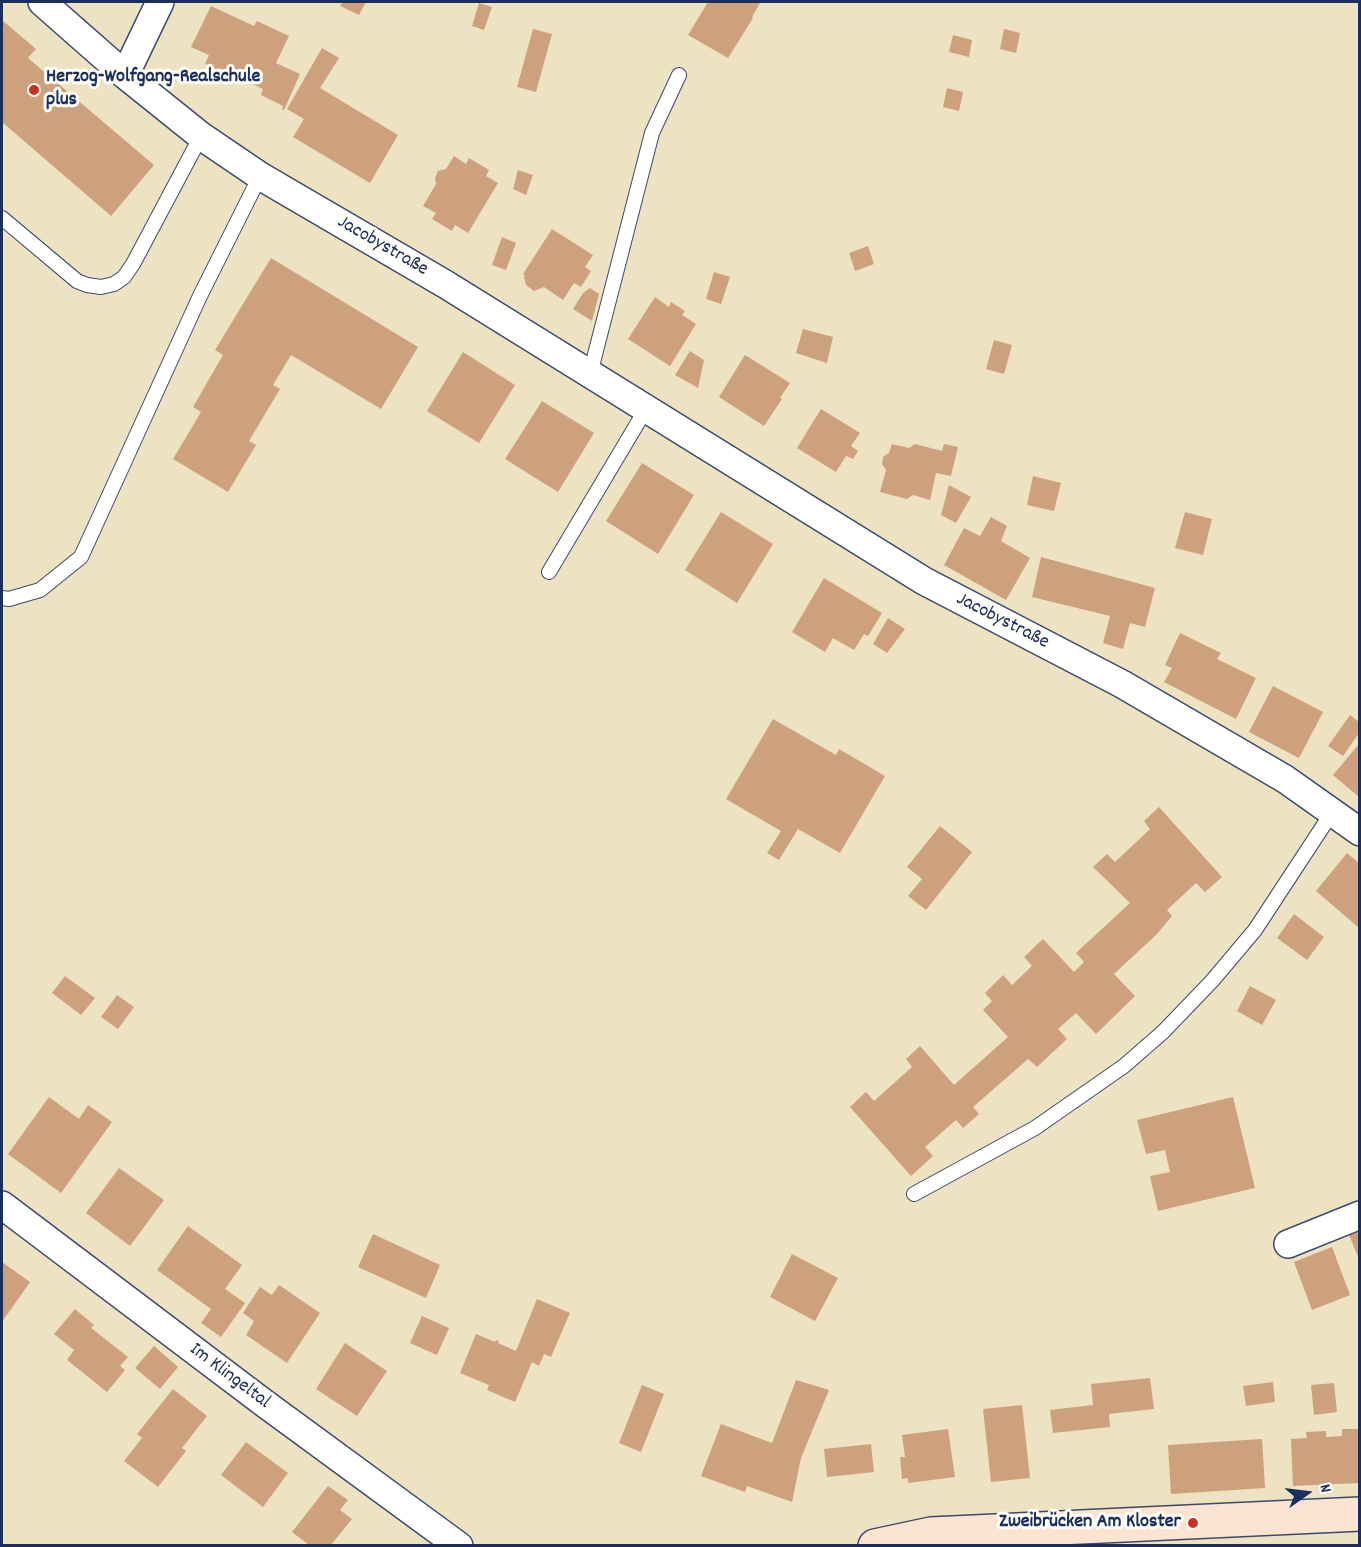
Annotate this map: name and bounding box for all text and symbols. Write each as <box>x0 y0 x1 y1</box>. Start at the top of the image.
place label: Herzog-Wolfgang-Realschule plus <box>46 66 260 113</box>
marker: Herzog-Wolfgang-Realschule plus <box>27 83 41 97</box>
street label: Jacobystraße <box>332 211 432 283</box>
street label: Jacobystraße <box>951 588 1053 656</box>
street label: Im Klingeltal <box>184 1339 274 1415</box>
north arrow <box>1277 1463 1337 1523</box>
text: N <box>1313 1482 1337 1495</box>
place label: Zweibrücken Am Kloster <box>999 1511 1181 1535</box>
marker: Zweibrücken Am Kloster <box>1186 1516 1200 1530</box>

